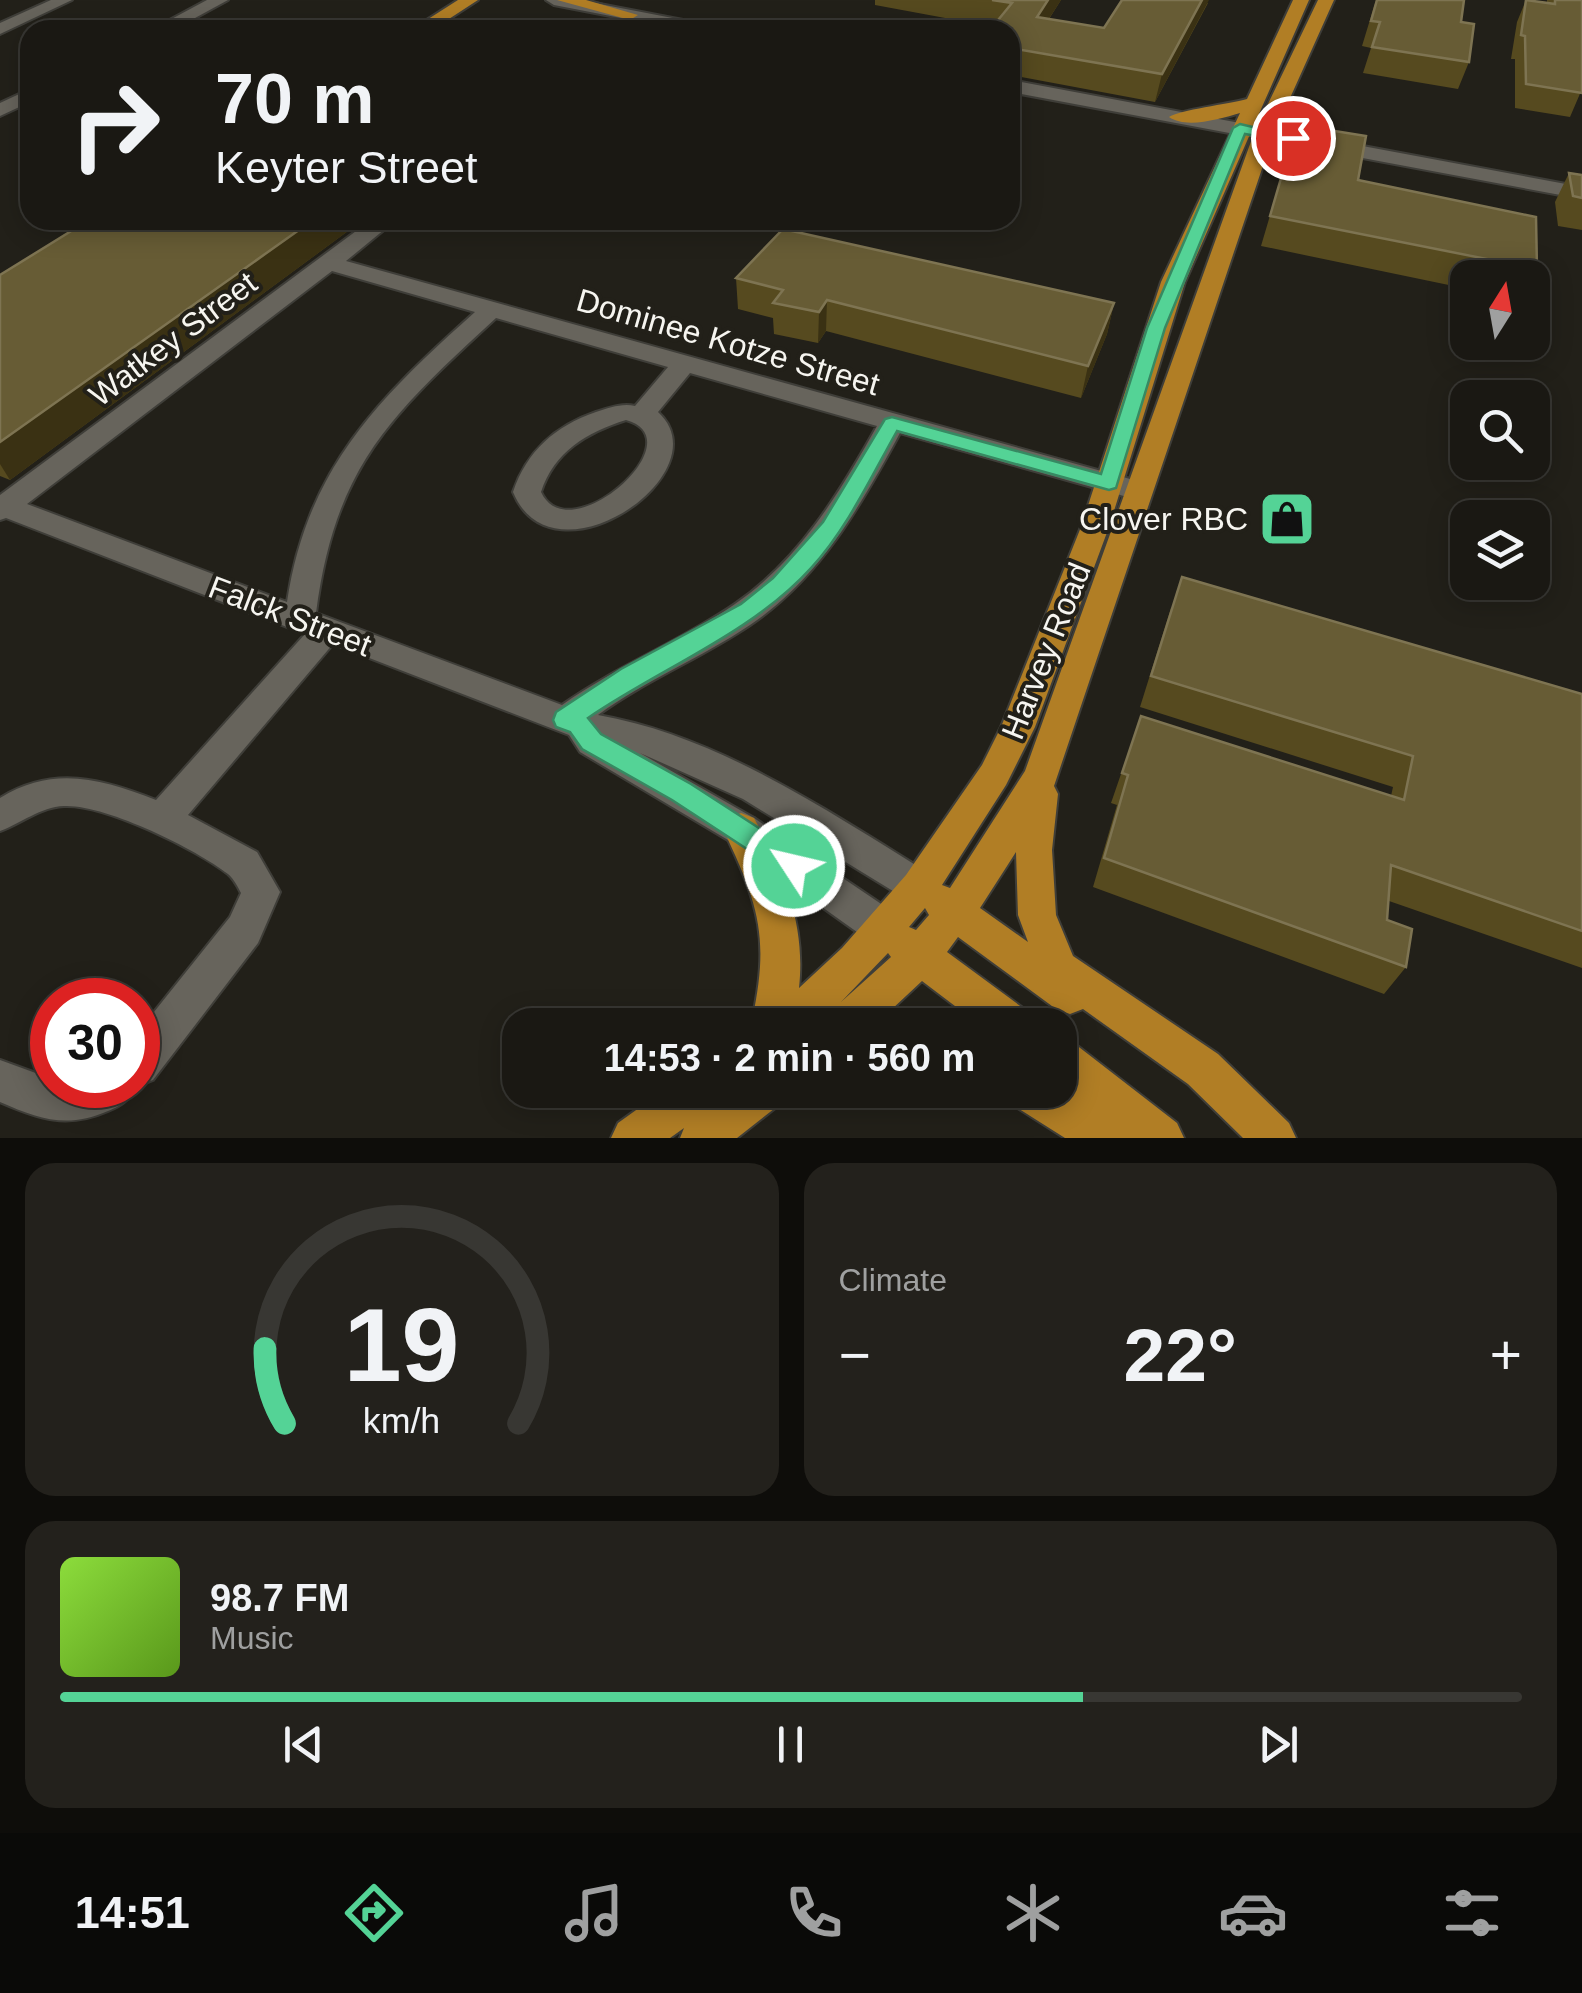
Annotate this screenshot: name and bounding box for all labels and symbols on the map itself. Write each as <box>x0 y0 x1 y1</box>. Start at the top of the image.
pin <box>1251 96 1336 181</box>
north arrow <box>1450 260 1550 360</box>
street label: Watkey Street <box>82 264 264 413</box>
street label: Dominee Kotze Street <box>573 282 884 402</box>
shop icon: Clover RBC <box>1257 489 1317 549</box>
place label: Clover RBC <box>1079 501 1248 537</box>
street label: Harvey Road <box>994 558 1098 744</box>
street label: Falck Street <box>204 569 376 663</box>
position arrow <box>742 814 846 918</box>
speed limit sign: 30 <box>30 978 160 1108</box>

